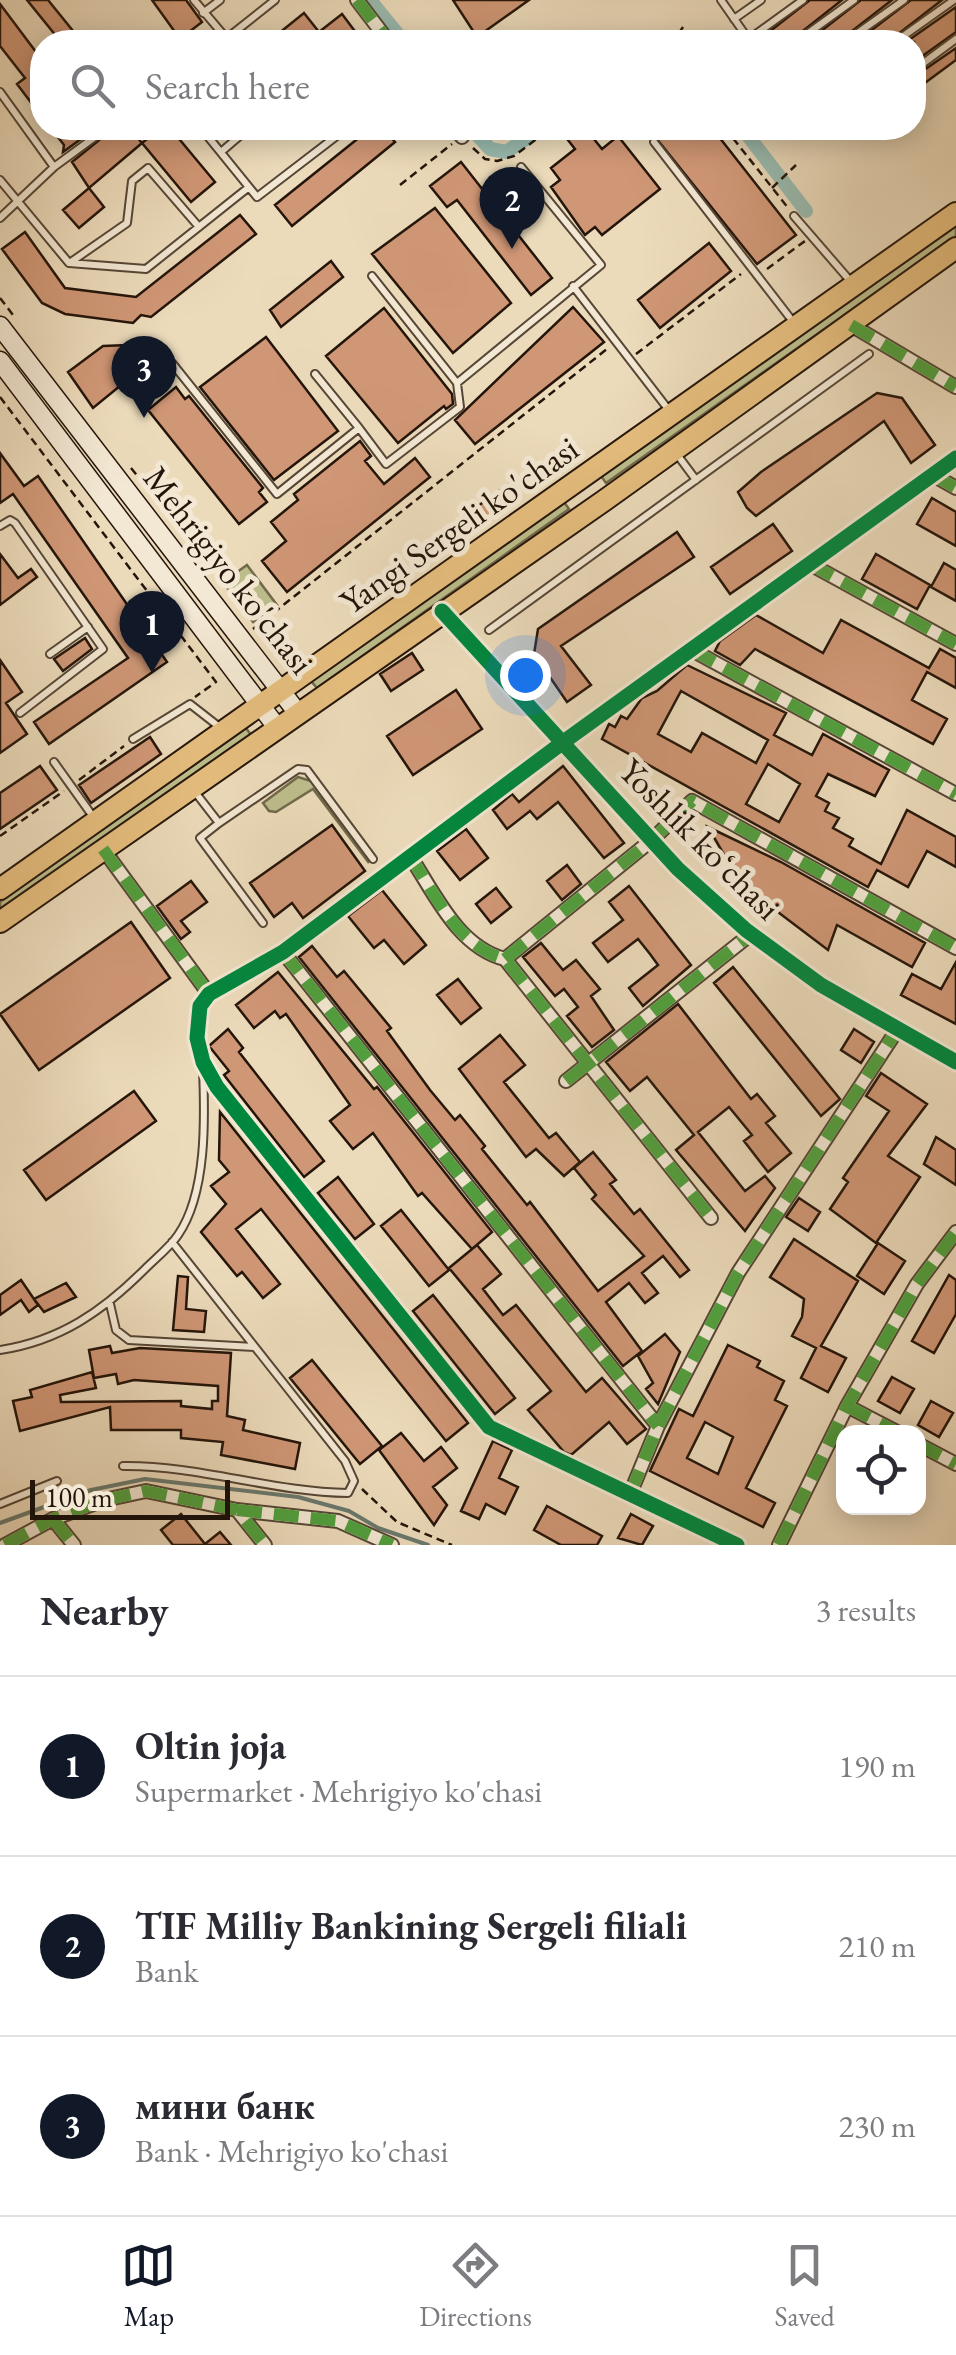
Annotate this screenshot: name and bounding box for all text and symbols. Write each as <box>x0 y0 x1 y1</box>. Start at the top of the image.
search box <box>30 30 926 140</box>
icon: search <box>65 58 120 113</box>
text: Search here <box>145 61 310 110</box>
pin: 2 <box>480 166 544 249</box>
pin: 3 <box>112 336 176 418</box>
street label: Yangi Sergeli ko'chasi <box>331 425 587 624</box>
street label: Mehrigiyo ko'chasi <box>134 456 325 683</box>
pin: 1 <box>120 590 184 673</box>
your location <box>500 650 551 701</box>
street label: Yoshlik koʻchasi <box>610 748 791 929</box>
map controls <box>836 1425 926 1515</box>
button: locate <box>836 1425 926 1515</box>
scale bar <box>30 1475 230 1520</box>
text: 100 m <box>45 1479 113 1515</box>
text: Nearby <box>40 1583 169 1638</box>
text: 3 results <box>816 1589 916 1631</box>
text: Oltin joja <box>135 1721 286 1770</box>
text: 1 <box>64 1745 81 1787</box>
text: 190 m <box>839 1745 916 1787</box>
text: Supermarket · Mehrigiyo ko'chasi <box>135 1770 542 1812</box>
text: TIF Milliy Bankining Sergeli filiali <box>135 1901 687 1950</box>
text: 2 <box>64 1925 81 1967</box>
text: 210 m <box>839 1925 916 1967</box>
text: Bank <box>135 1950 198 1992</box>
text: мини банк <box>135 2081 315 2130</box>
text: 3 <box>64 2105 81 2147</box>
text: 230 m <box>839 2105 916 2147</box>
text: Bank · Mehrigiyo ko'chasi <box>135 2130 448 2172</box>
tab: Map <box>121 2238 176 2334</box>
tab: Directions <box>419 2238 532 2334</box>
tab: Saved <box>775 2238 835 2334</box>

